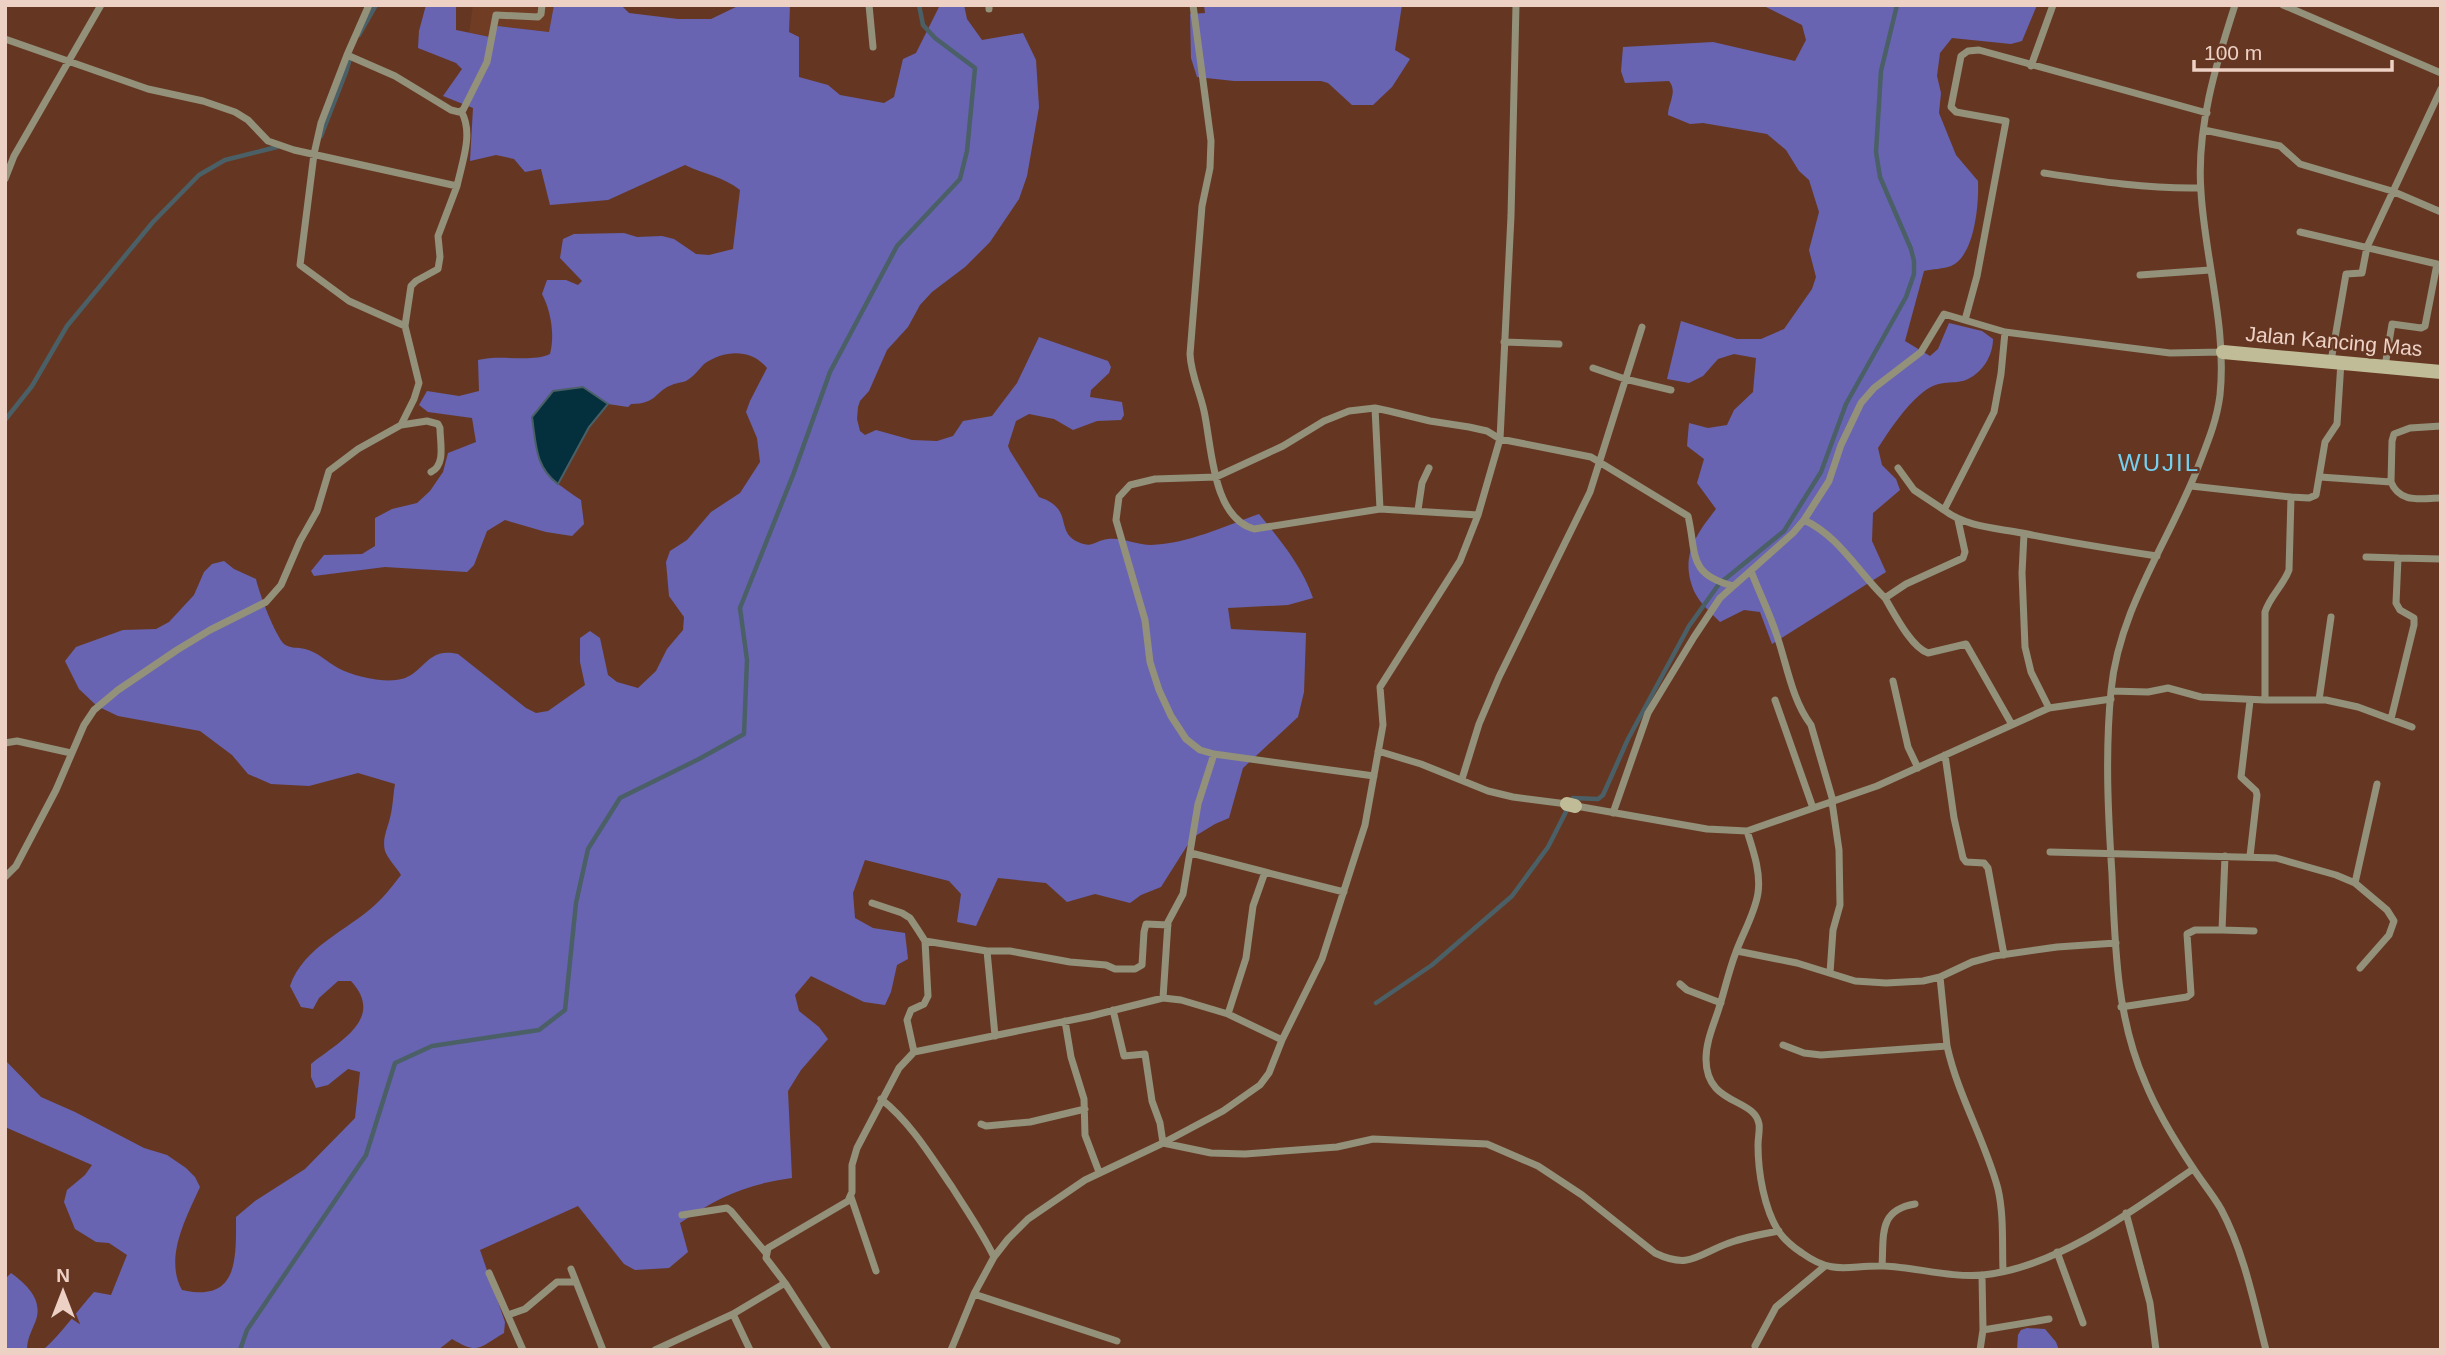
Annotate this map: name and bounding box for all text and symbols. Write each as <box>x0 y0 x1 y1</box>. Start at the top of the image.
scale bar <box>2194 28 2392 72</box>
text: 100 m <box>2204 41 2262 64</box>
street label: Jalan Kancing Mas <box>2245 322 2423 360</box>
district label: WUJIL <box>2118 449 2200 476</box>
north arrow <box>28 1257 98 1327</box>
text: N <box>56 1265 70 1286</box>

